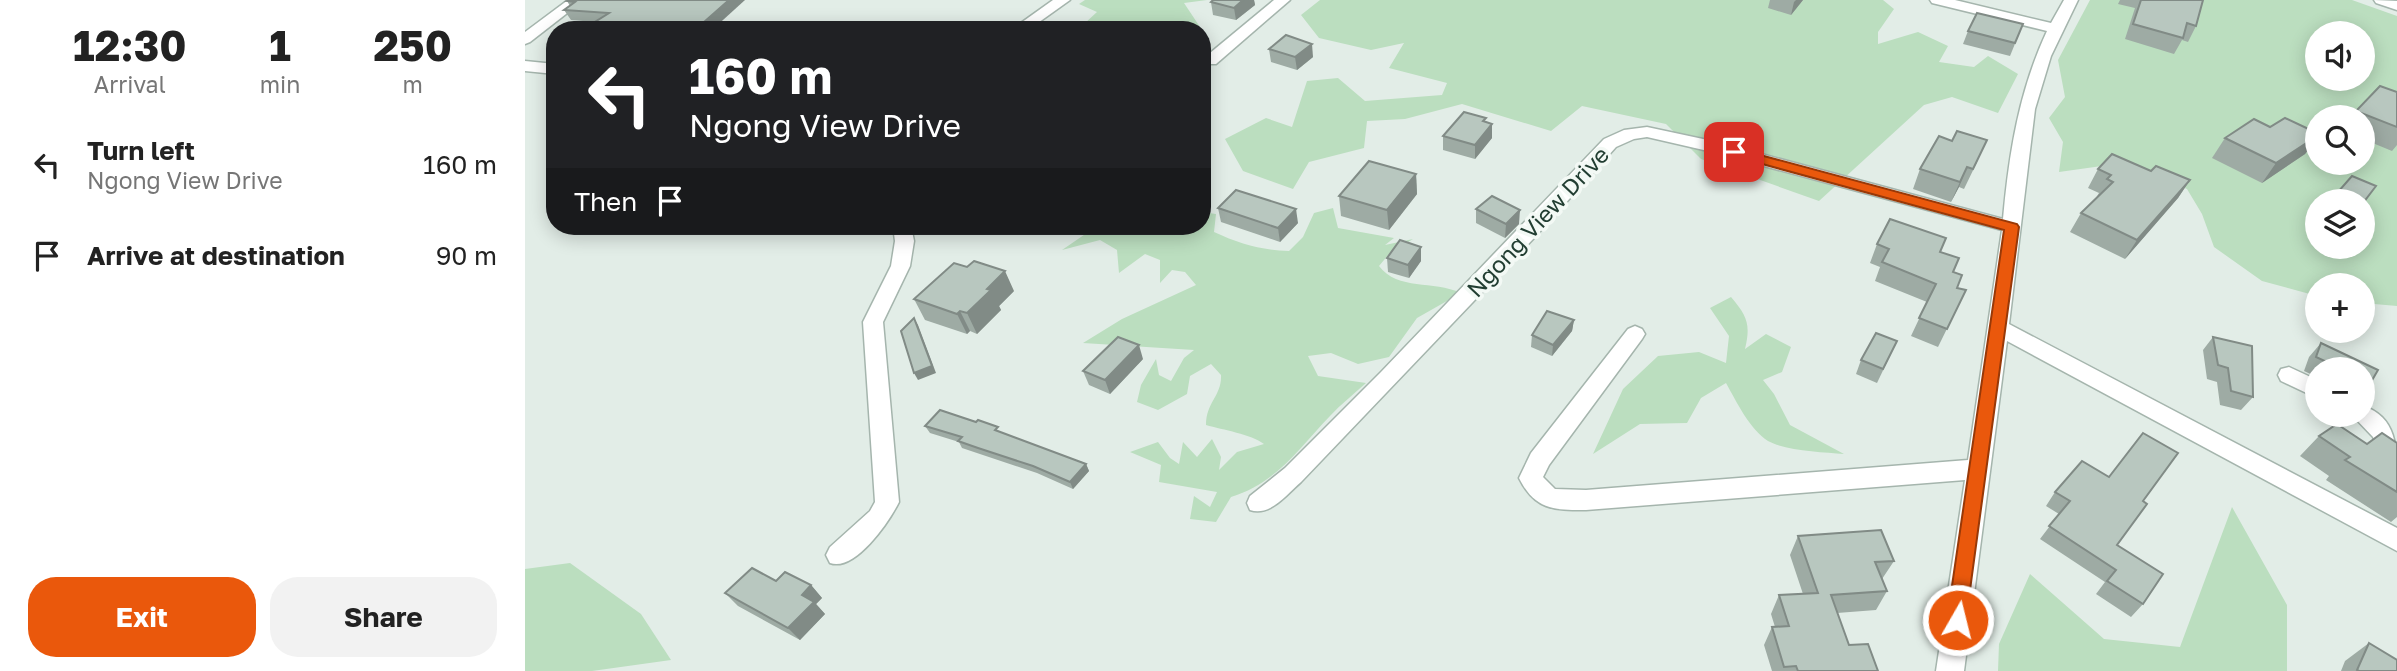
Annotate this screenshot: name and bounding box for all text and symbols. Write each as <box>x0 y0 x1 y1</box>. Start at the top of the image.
text: 12:30 <box>73 20 187 70</box>
text: 1 <box>269 20 291 70</box>
text: 250 <box>373 20 452 70</box>
map controls <box>2305 21 2375 427</box>
button: sound <box>2305 21 2375 91</box>
text: 160 m <box>689 46 832 105</box>
icon: left <box>574 49 665 140</box>
text: Arrival <box>94 70 166 98</box>
text: min <box>260 70 300 98</box>
text: m <box>402 70 423 98</box>
button: search <box>2305 105 2375 175</box>
text: Ngong View Drive <box>689 106 961 144</box>
pin <box>1704 122 1764 182</box>
icon: arrive <box>1715 133 1753 171</box>
text: Turn left <box>87 135 195 166</box>
street label: Ngong View Drive <box>1460 140 1614 302</box>
icon: left <box>28 146 66 184</box>
text: 160 m <box>423 149 497 180</box>
text: Ngong View Drive <box>87 166 283 194</box>
icon: arrive <box>651 182 689 220</box>
text: Then <box>574 186 637 217</box>
button: layers <box>2305 189 2375 259</box>
icon: arrive <box>28 237 66 275</box>
text: Arrive at destination <box>87 240 345 271</box>
text: 90 m <box>436 240 497 271</box>
button: + <box>2305 273 2375 343</box>
button: − <box>2305 357 2375 427</box>
button: Exit <box>28 577 256 657</box>
button: Share <box>270 577 497 657</box>
position arrow <box>1921 583 1995 657</box>

